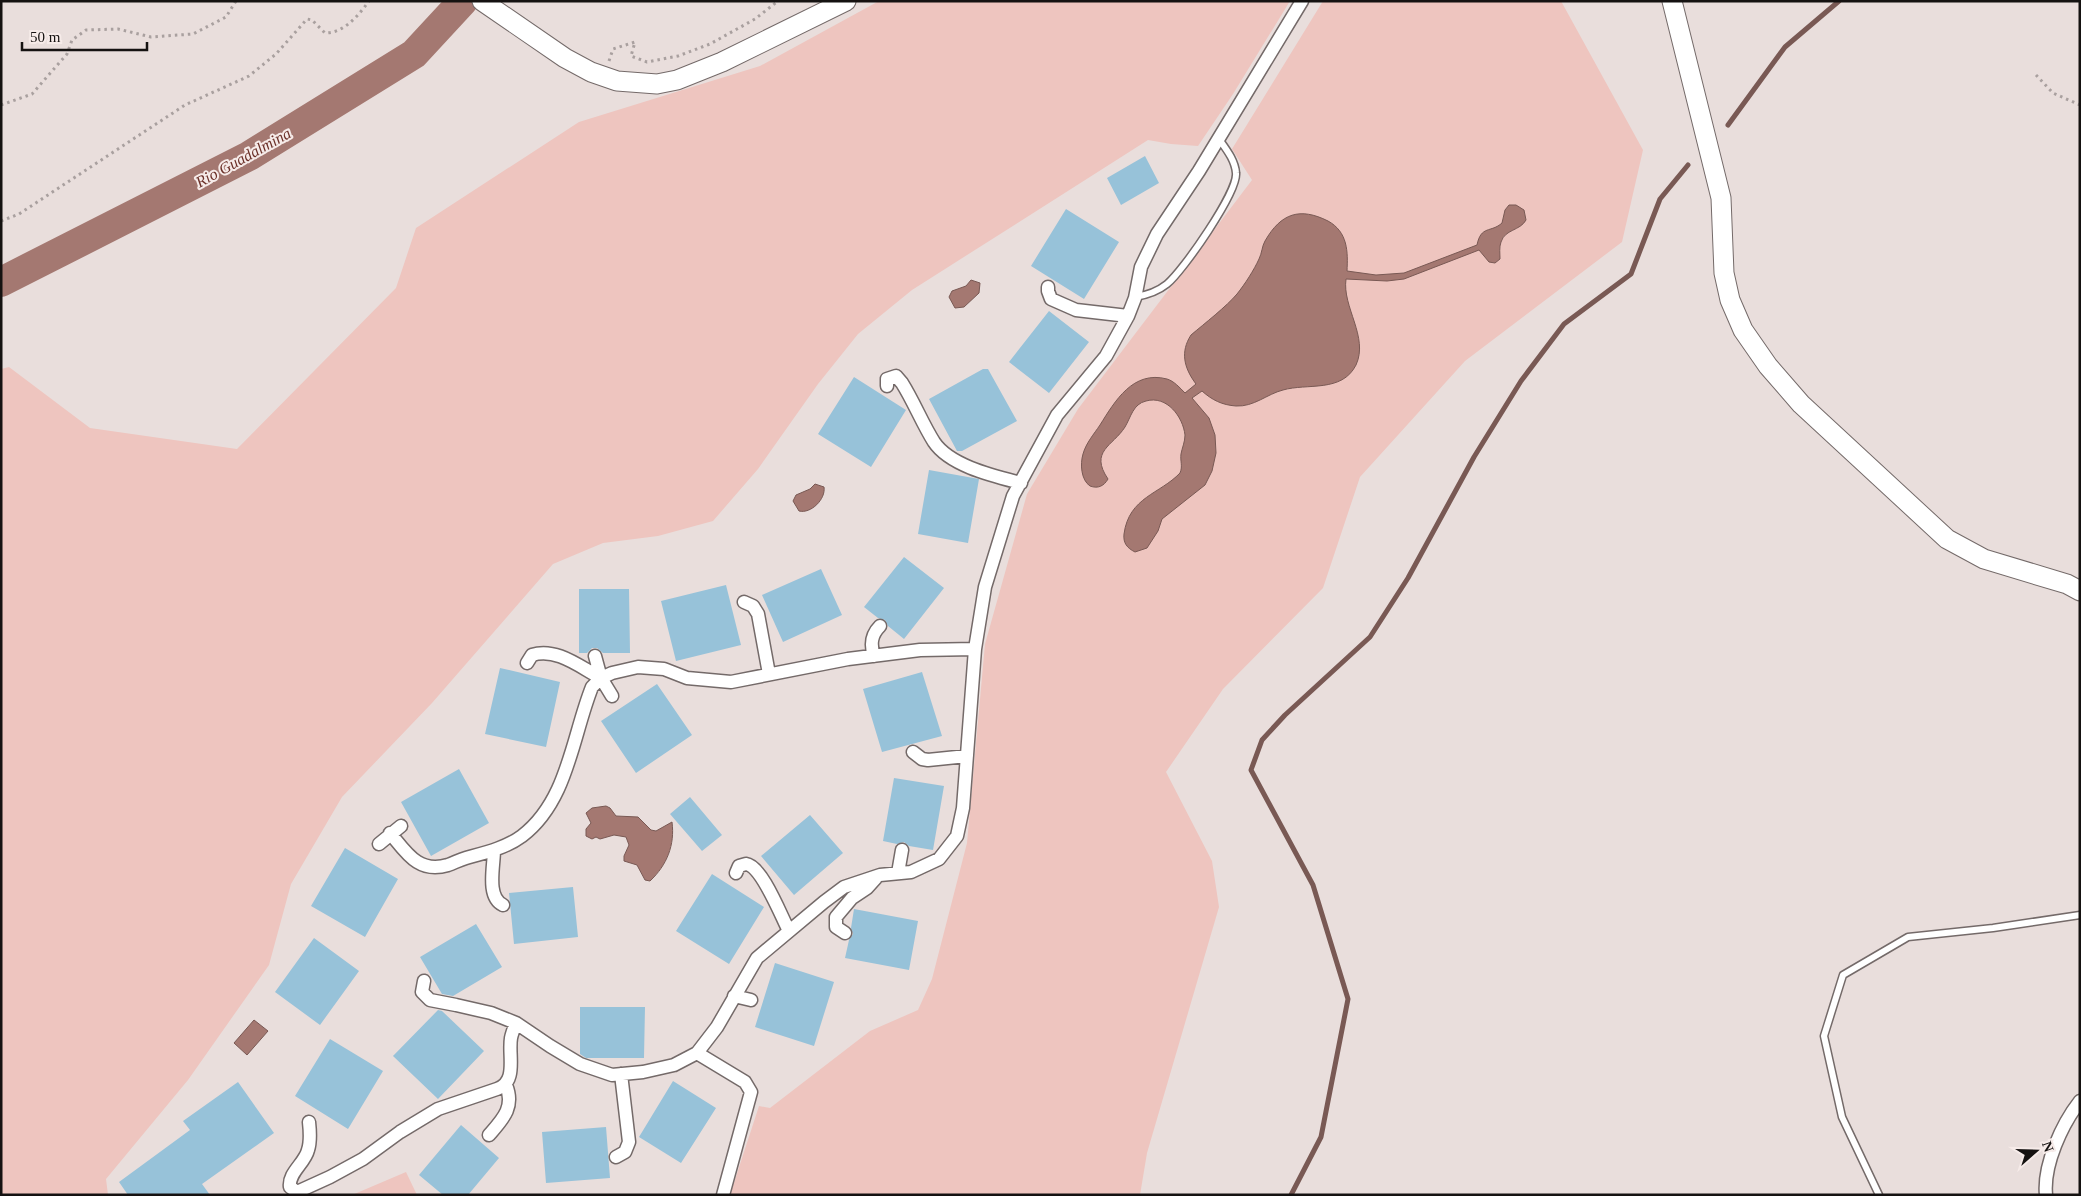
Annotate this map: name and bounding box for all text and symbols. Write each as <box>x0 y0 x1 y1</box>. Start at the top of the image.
scale bar <box>22 20 148 52</box>
text: 50 m <box>30 29 61 45</box>
water label: Rio Guadalmina <box>192 124 294 191</box>
north arrow <box>2011 1126 2061 1176</box>
text: N <box>2039 1139 2057 1154</box>

